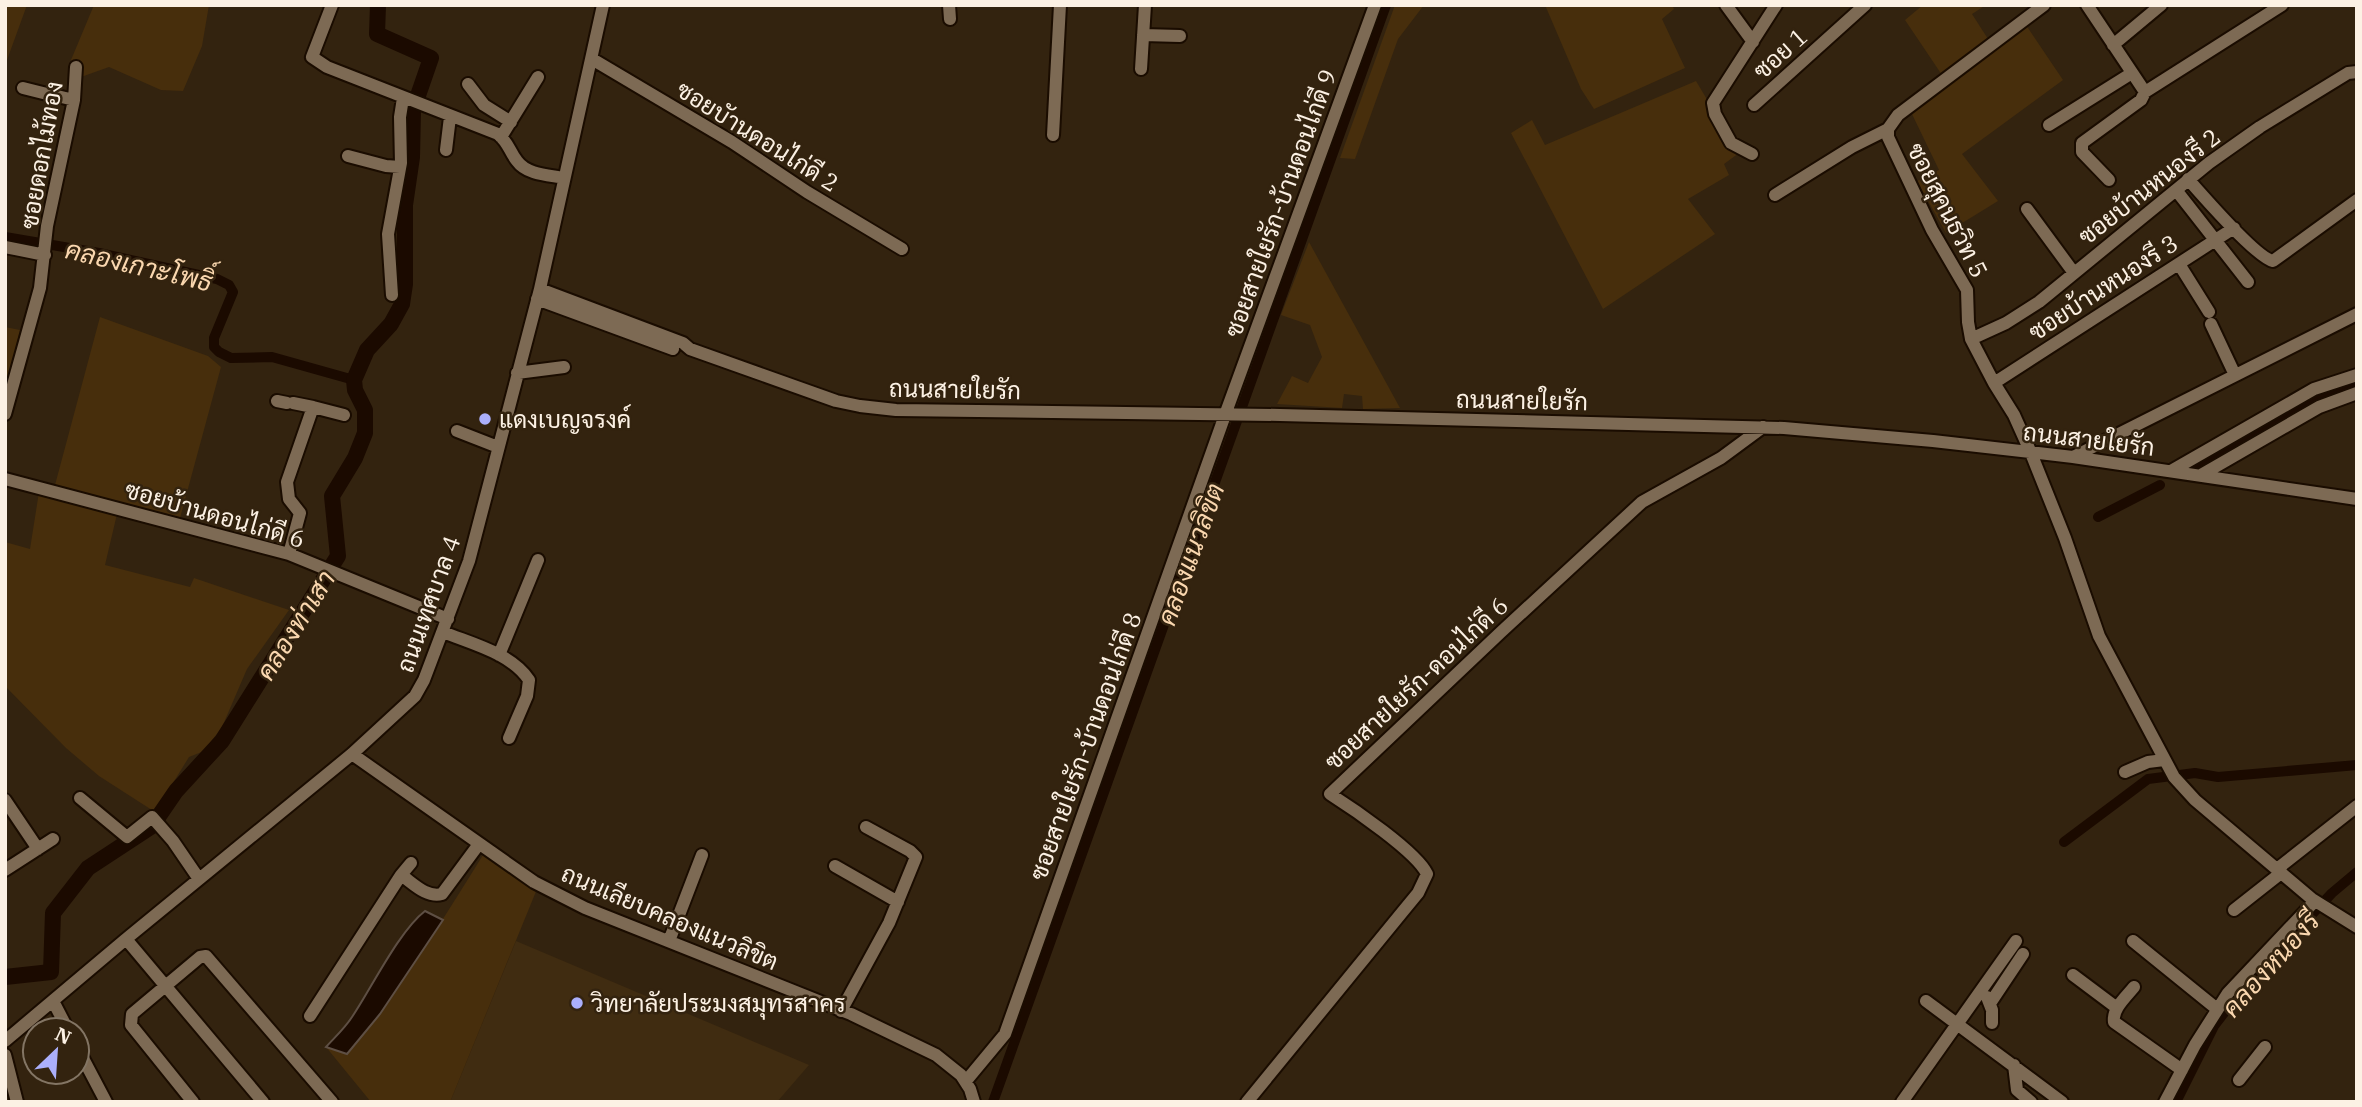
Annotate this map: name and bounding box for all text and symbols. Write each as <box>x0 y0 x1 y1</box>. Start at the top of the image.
street label: ซอย 1 <box>1746 20 1814 86</box>
street label: ซอยสายใยรัก-บ้านดอนไก่ดี 9 <box>1217 65 1343 341</box>
street label: ซอยบัานดอนไก่ดี 2 <box>671 73 845 199</box>
street label: ซอยดอกไม้ทอง <box>12 79 70 231</box>
street label: ซอยบ้านหนองรี 2 <box>2071 120 2227 252</box>
street label: ซอยสุคนธวิท 5 <box>1899 137 1996 283</box>
water label: คลองเกาะโพธิ์ <box>62 227 222 300</box>
street label: ซอยบ้านหนองรี 3 <box>2022 227 2184 347</box>
street label: ถนนสายใยรัก <box>889 372 1021 406</box>
street label: ถนนสายใยรัก <box>1456 383 1588 417</box>
place label: แดงเบญจรงค์ <box>499 403 631 435</box>
marker: แดงเบญจรงค์ <box>477 411 493 427</box>
street label: ถนนสายใยรัก <box>2022 415 2156 463</box>
street label: ซอยบ้านดอนไก่ดี 6 <box>121 473 309 555</box>
water label: คลองแนวลิขิต <box>1149 478 1231 630</box>
street label: ถนนเทศบาล 4 <box>388 531 468 677</box>
water label: คลองท่าเสา <box>248 564 342 686</box>
street label: ซอยสายใยรัก-ดอนไก่ดี 6 <box>1317 589 1515 777</box>
street label: ซอยสายใยรัก-บ้านดอนไก่ดี 8 <box>1022 608 1148 884</box>
street label: ถนนเลียบคลองแนวลิขิต <box>557 857 783 977</box>
water label: คลองหนองรี <box>2214 903 2328 1024</box>
place label: วิทยาลัยประมงสมุทรสาคร <box>590 987 846 1020</box>
marker: วิทยาลัยประมงสมุทรสาคร <box>569 995 585 1011</box>
north arrow <box>21 1016 91 1086</box>
text: N <box>51 1022 75 1050</box>

